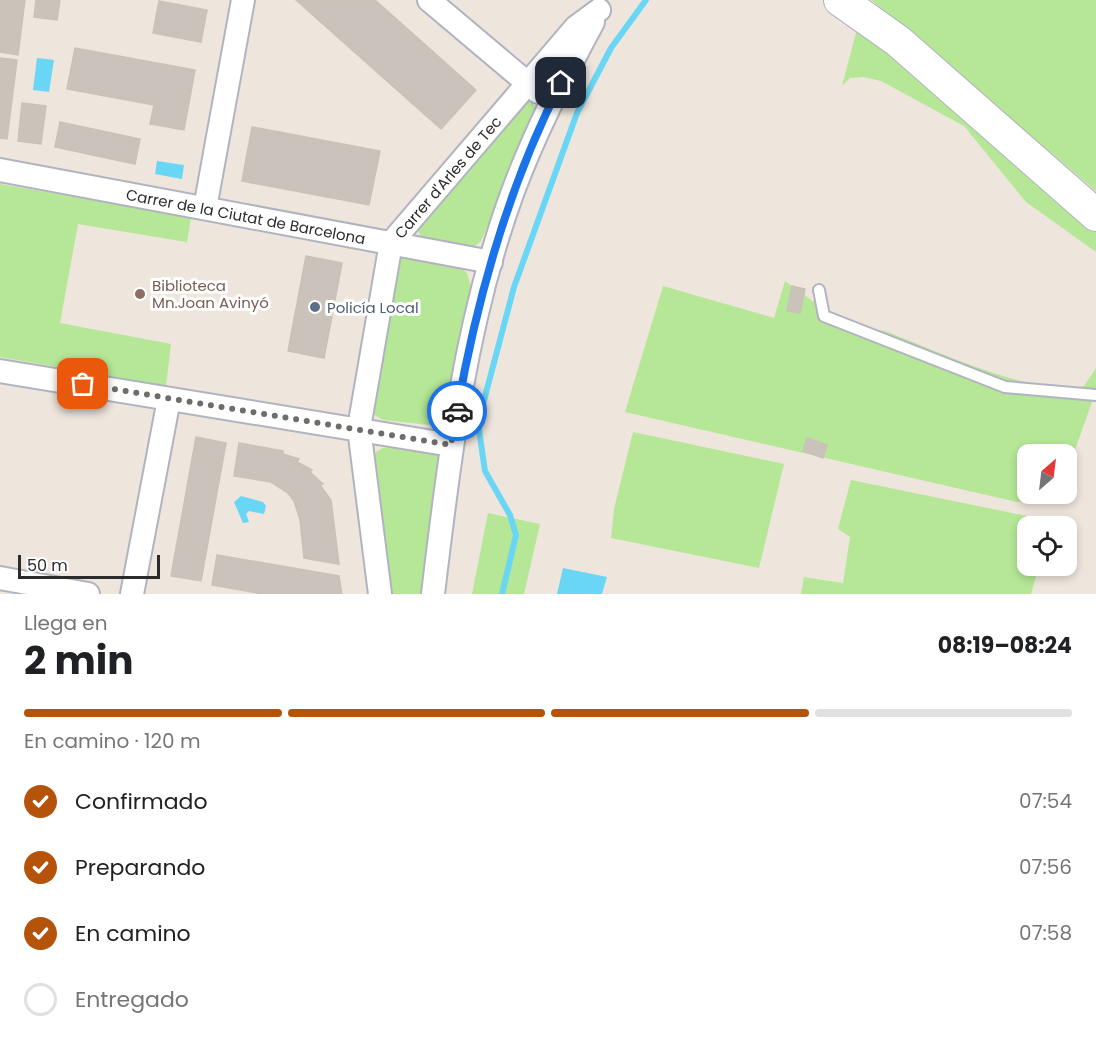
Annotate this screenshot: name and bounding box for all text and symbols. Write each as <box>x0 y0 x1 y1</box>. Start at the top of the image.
pin <box>535 57 586 108</box>
icon: home <box>544 66 577 99</box>
street label: Carrer d'Arles de Tec <box>389 111 506 243</box>
street label: Carrer de la Ciutat de Barcelona <box>124 183 367 249</box>
place label: Biblioteca Mn.Joan Avinyó <box>152 275 269 313</box>
marker: Biblioteca Mn.Joan Avinyó <box>133 287 147 301</box>
place label: Policía Local <box>327 297 419 318</box>
marker: Policía Local <box>308 300 322 314</box>
pin <box>57 358 108 409</box>
icon: bag <box>66 367 99 400</box>
courier <box>427 381 487 441</box>
icon: car <box>441 395 474 428</box>
north arrow <box>1017 444 1077 504</box>
map controls <box>1017 444 1077 576</box>
button: locate <box>1017 516 1077 576</box>
scale bar <box>18 552 160 580</box>
text: 50 m <box>27 554 68 577</box>
text: Llega en <box>24 609 108 637</box>
text: 08:19–08:24 <box>938 630 1072 661</box>
text: 2 min <box>24 633 134 688</box>
text: En camino · 120 m <box>24 727 201 755</box>
icon: check <box>24 785 57 818</box>
text: Confirmado <box>75 786 208 817</box>
text: 07:54 <box>1019 787 1072 815</box>
icon: check <box>24 851 57 884</box>
text: Preparando <box>75 852 205 883</box>
text: 07:56 <box>1019 853 1072 881</box>
icon: check <box>24 917 57 950</box>
text: En camino <box>75 918 191 949</box>
text: 07:58 <box>1019 919 1072 947</box>
text: Entregado <box>75 984 189 1015</box>

